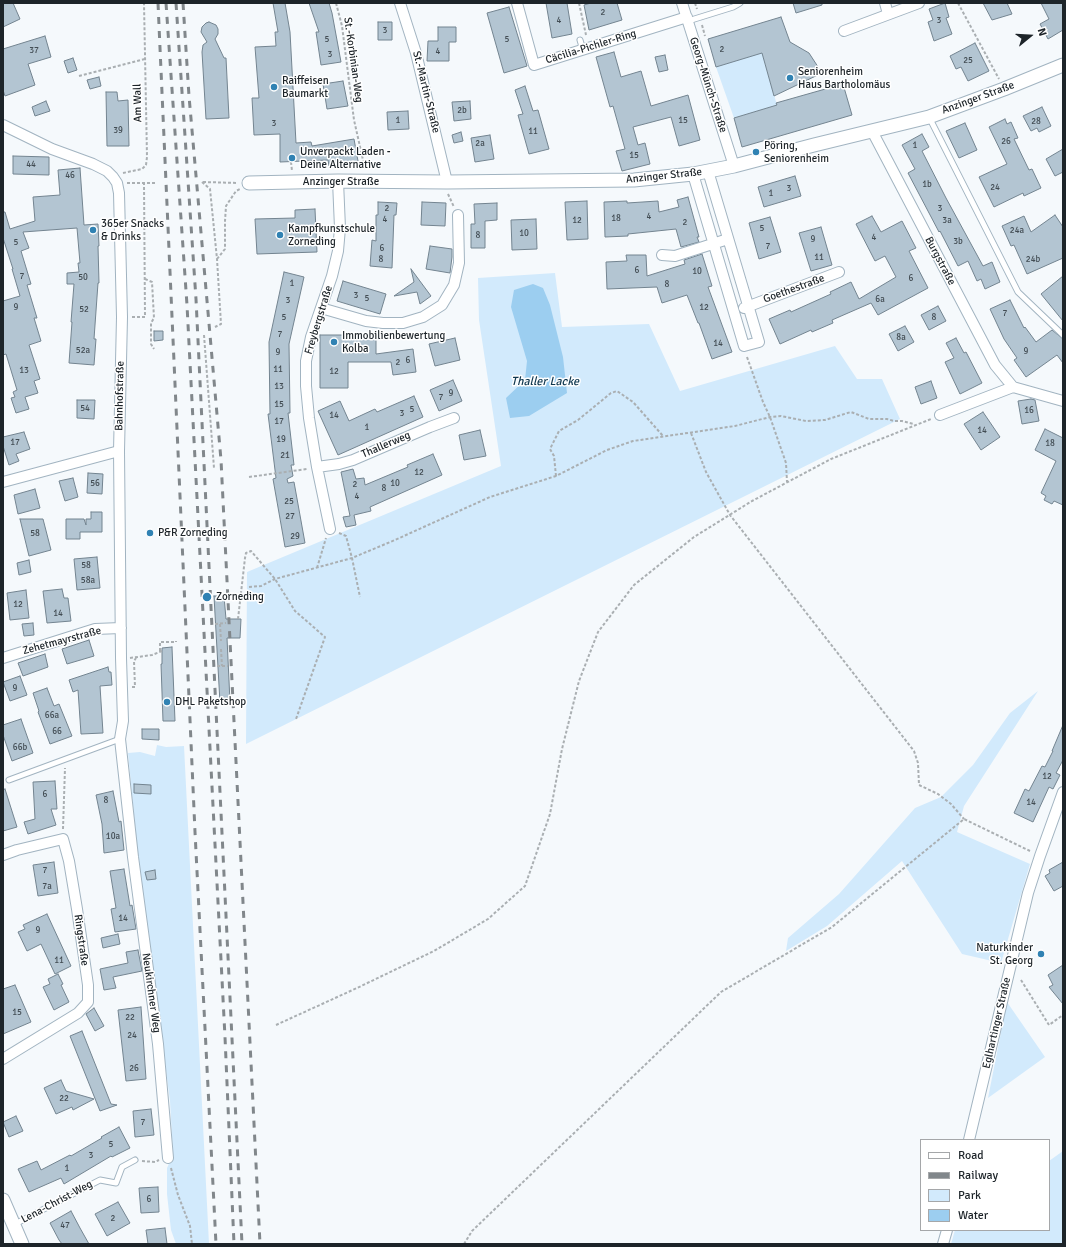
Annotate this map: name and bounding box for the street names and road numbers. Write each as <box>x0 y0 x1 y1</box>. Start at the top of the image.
street label: St.-Korbinian-Weg <box>340 16 366 104</box>
street label: Cäcilia-Pichler-Ring <box>544 27 638 67</box>
street label: Georg-Münch-Straße <box>686 36 730 134</box>
street label: St.-Martin-Straße <box>409 50 443 134</box>
street label: Anzinger Straße <box>940 79 1016 117</box>
street label: Am Wall <box>131 83 145 123</box>
street label: Anzinger Straße <box>625 165 703 187</box>
street label: Anzinger Straße <box>303 175 379 189</box>
street label: Burgstraße <box>922 234 958 288</box>
street label: Goethestraße <box>762 272 826 306</box>
street label: Freybergstraße <box>302 284 336 356</box>
street label: Bahnhofstraße <box>113 361 127 431</box>
street label: Thallerweg <box>359 429 413 461</box>
street label: Zehetmayrstraße <box>21 624 103 658</box>
street label: Ringstraße <box>71 913 91 967</box>
street label: Neukirchner Weg <box>139 952 163 1034</box>
street label: Eglhartinger Straße <box>980 976 1014 1070</box>
street label: Lena-Christ-Weg <box>19 1178 95 1226</box>

